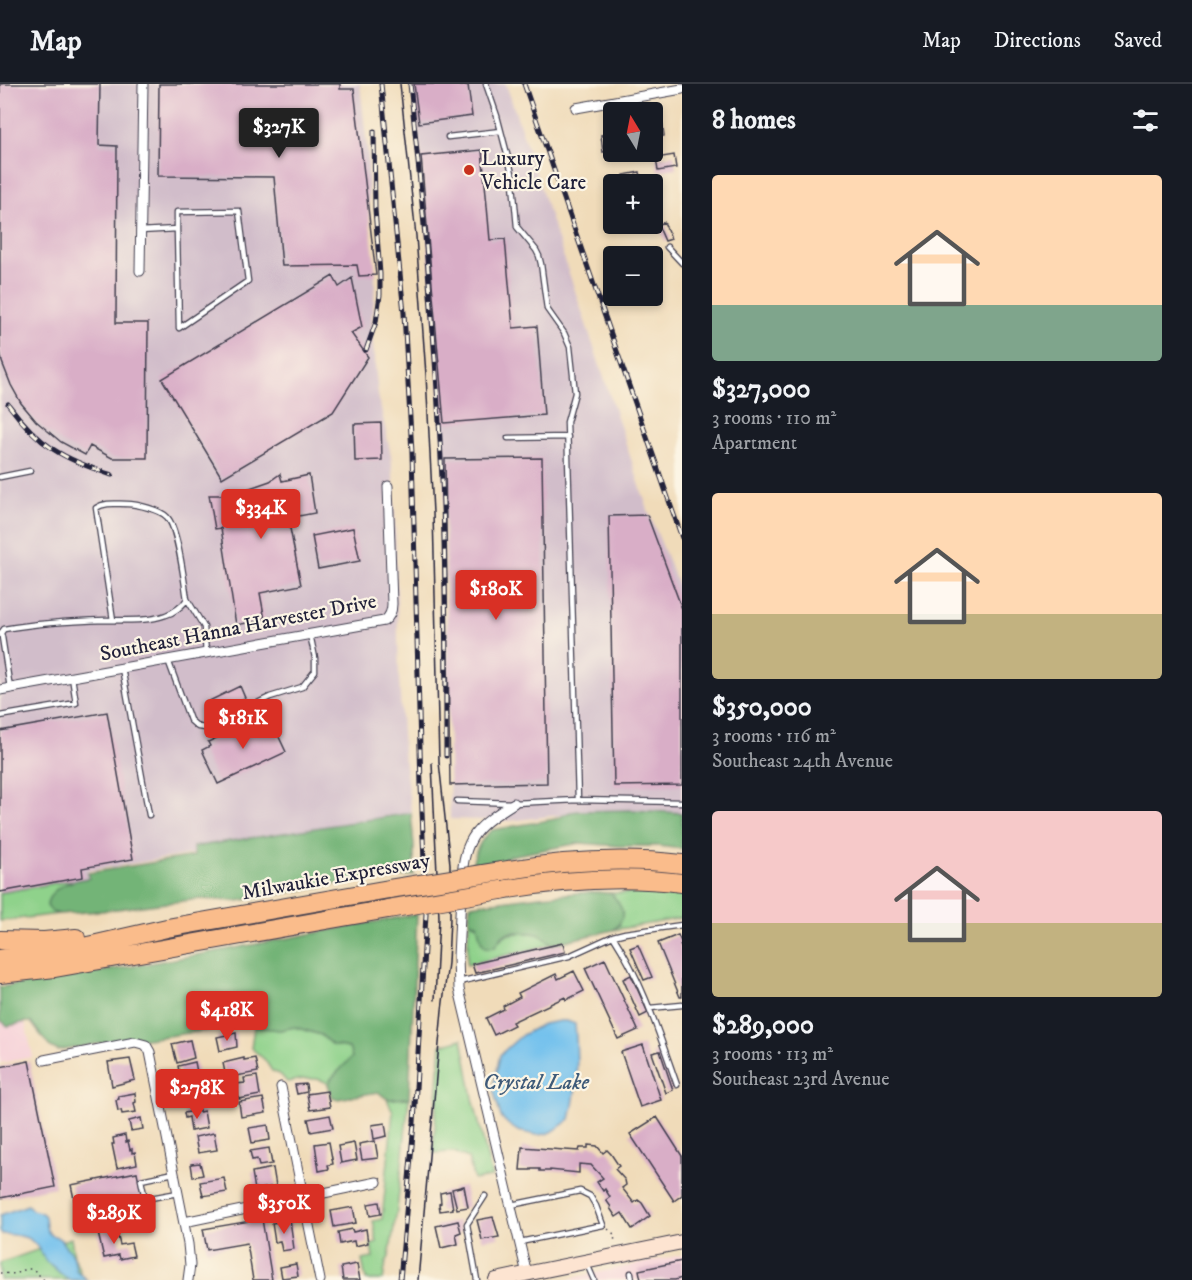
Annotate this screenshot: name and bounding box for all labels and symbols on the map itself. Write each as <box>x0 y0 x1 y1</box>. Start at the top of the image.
north arrow <box>603 102 663 162</box>
pin: $327K <box>237 108 321 159</box>
place label: Luxury Vehicle Care <box>480 146 586 196</box>
marker: Luxury Vehicle Care <box>462 163 476 177</box>
pin: $334K <box>219 489 303 540</box>
pin: $180K <box>454 570 538 621</box>
street label: Southeast Hanna Harvester Drive <box>98 588 379 668</box>
pin: $181K <box>201 699 285 750</box>
street label: Milwaukie Expressway <box>240 847 433 906</box>
pin: $418K <box>185 991 269 1042</box>
pin: $278K <box>155 1069 239 1120</box>
water label: Crystal Lake <box>483 1069 589 1096</box>
pin: $350K <box>242 1184 326 1235</box>
pin: $289K <box>72 1194 156 1245</box>

